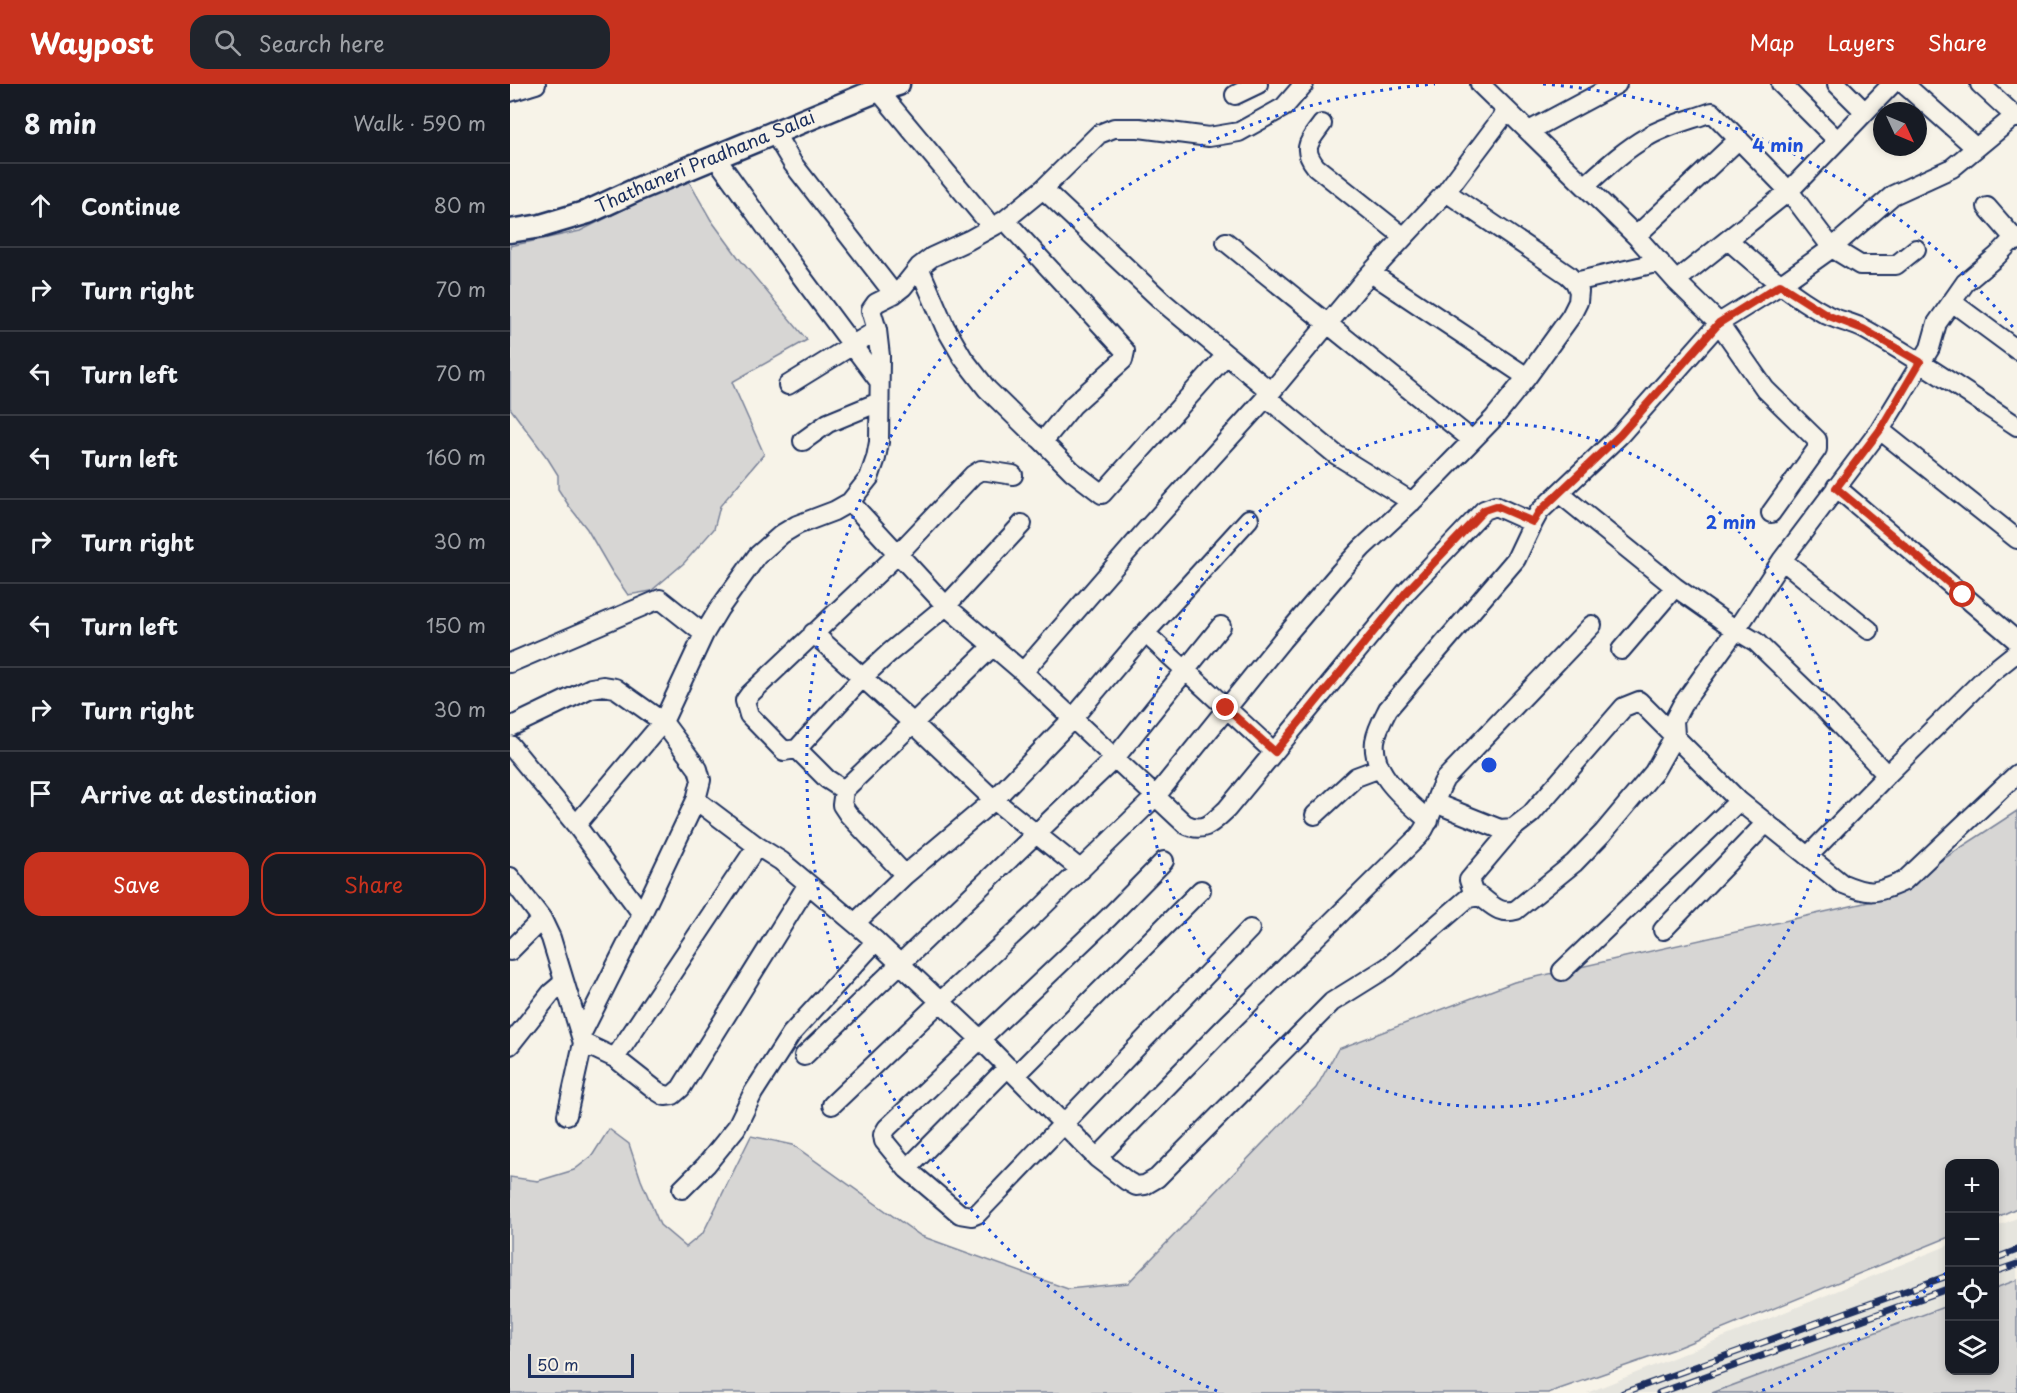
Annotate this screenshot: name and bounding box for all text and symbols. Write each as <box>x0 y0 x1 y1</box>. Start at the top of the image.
search box <box>190 15 610 69</box>
text: Waypost <box>30 21 154 64</box>
icon: search <box>211 26 244 59</box>
text: Search here <box>259 26 385 59</box>
text: Map <box>1750 26 1794 58</box>
text: Layers <box>1827 26 1895 58</box>
text: Share <box>1928 26 1987 58</box>
north arrow <box>1873 102 1927 156</box>
street label: Thathaneri Pradhana Salai <box>591 103 819 219</box>
text: 8 min <box>24 104 97 143</box>
text: Walk · 590 m <box>353 108 486 138</box>
text: 4 min <box>1752 131 1804 158</box>
icon: ahead <box>24 189 57 222</box>
text: Continue <box>81 189 180 222</box>
text: 80 m <box>434 190 486 220</box>
icon: right <box>24 273 57 306</box>
text: Turn right <box>81 273 194 306</box>
text: 70 m <box>436 274 486 304</box>
icon: left <box>24 357 57 390</box>
text: Turn left <box>81 357 178 390</box>
text: 70 m <box>436 358 486 388</box>
icon: left <box>24 441 57 474</box>
text: Turn left <box>81 441 178 474</box>
text: 160 m <box>426 442 486 472</box>
text: 2 min <box>1706 508 1756 535</box>
icon: right <box>24 525 57 558</box>
text: Turn right <box>81 525 194 558</box>
text: 30 m <box>433 526 486 556</box>
route start <box>1949 581 1975 607</box>
icon: left <box>24 609 57 642</box>
text: Turn left <box>81 609 178 642</box>
text: 150 m <box>426 610 486 640</box>
icon: right <box>24 693 57 726</box>
text: Turn right <box>81 693 194 726</box>
text: 30 m <box>433 694 486 724</box>
route end <box>1212 694 1238 720</box>
centre of rings <box>1479 755 1499 775</box>
icon: arrive <box>24 777 57 810</box>
text: Arrive at destination <box>81 777 317 810</box>
button: Save <box>24 852 249 916</box>
button: Share <box>261 852 486 916</box>
map controls <box>1945 1159 1999 1375</box>
button: + <box>1945 1159 1999 1213</box>
button: − <box>1945 1213 1999 1267</box>
button: locate <box>1945 1267 1999 1321</box>
button: layers <box>1945 1321 1999 1375</box>
scale bar <box>528 1351 634 1378</box>
text: 50 m <box>537 1352 578 1376</box>

